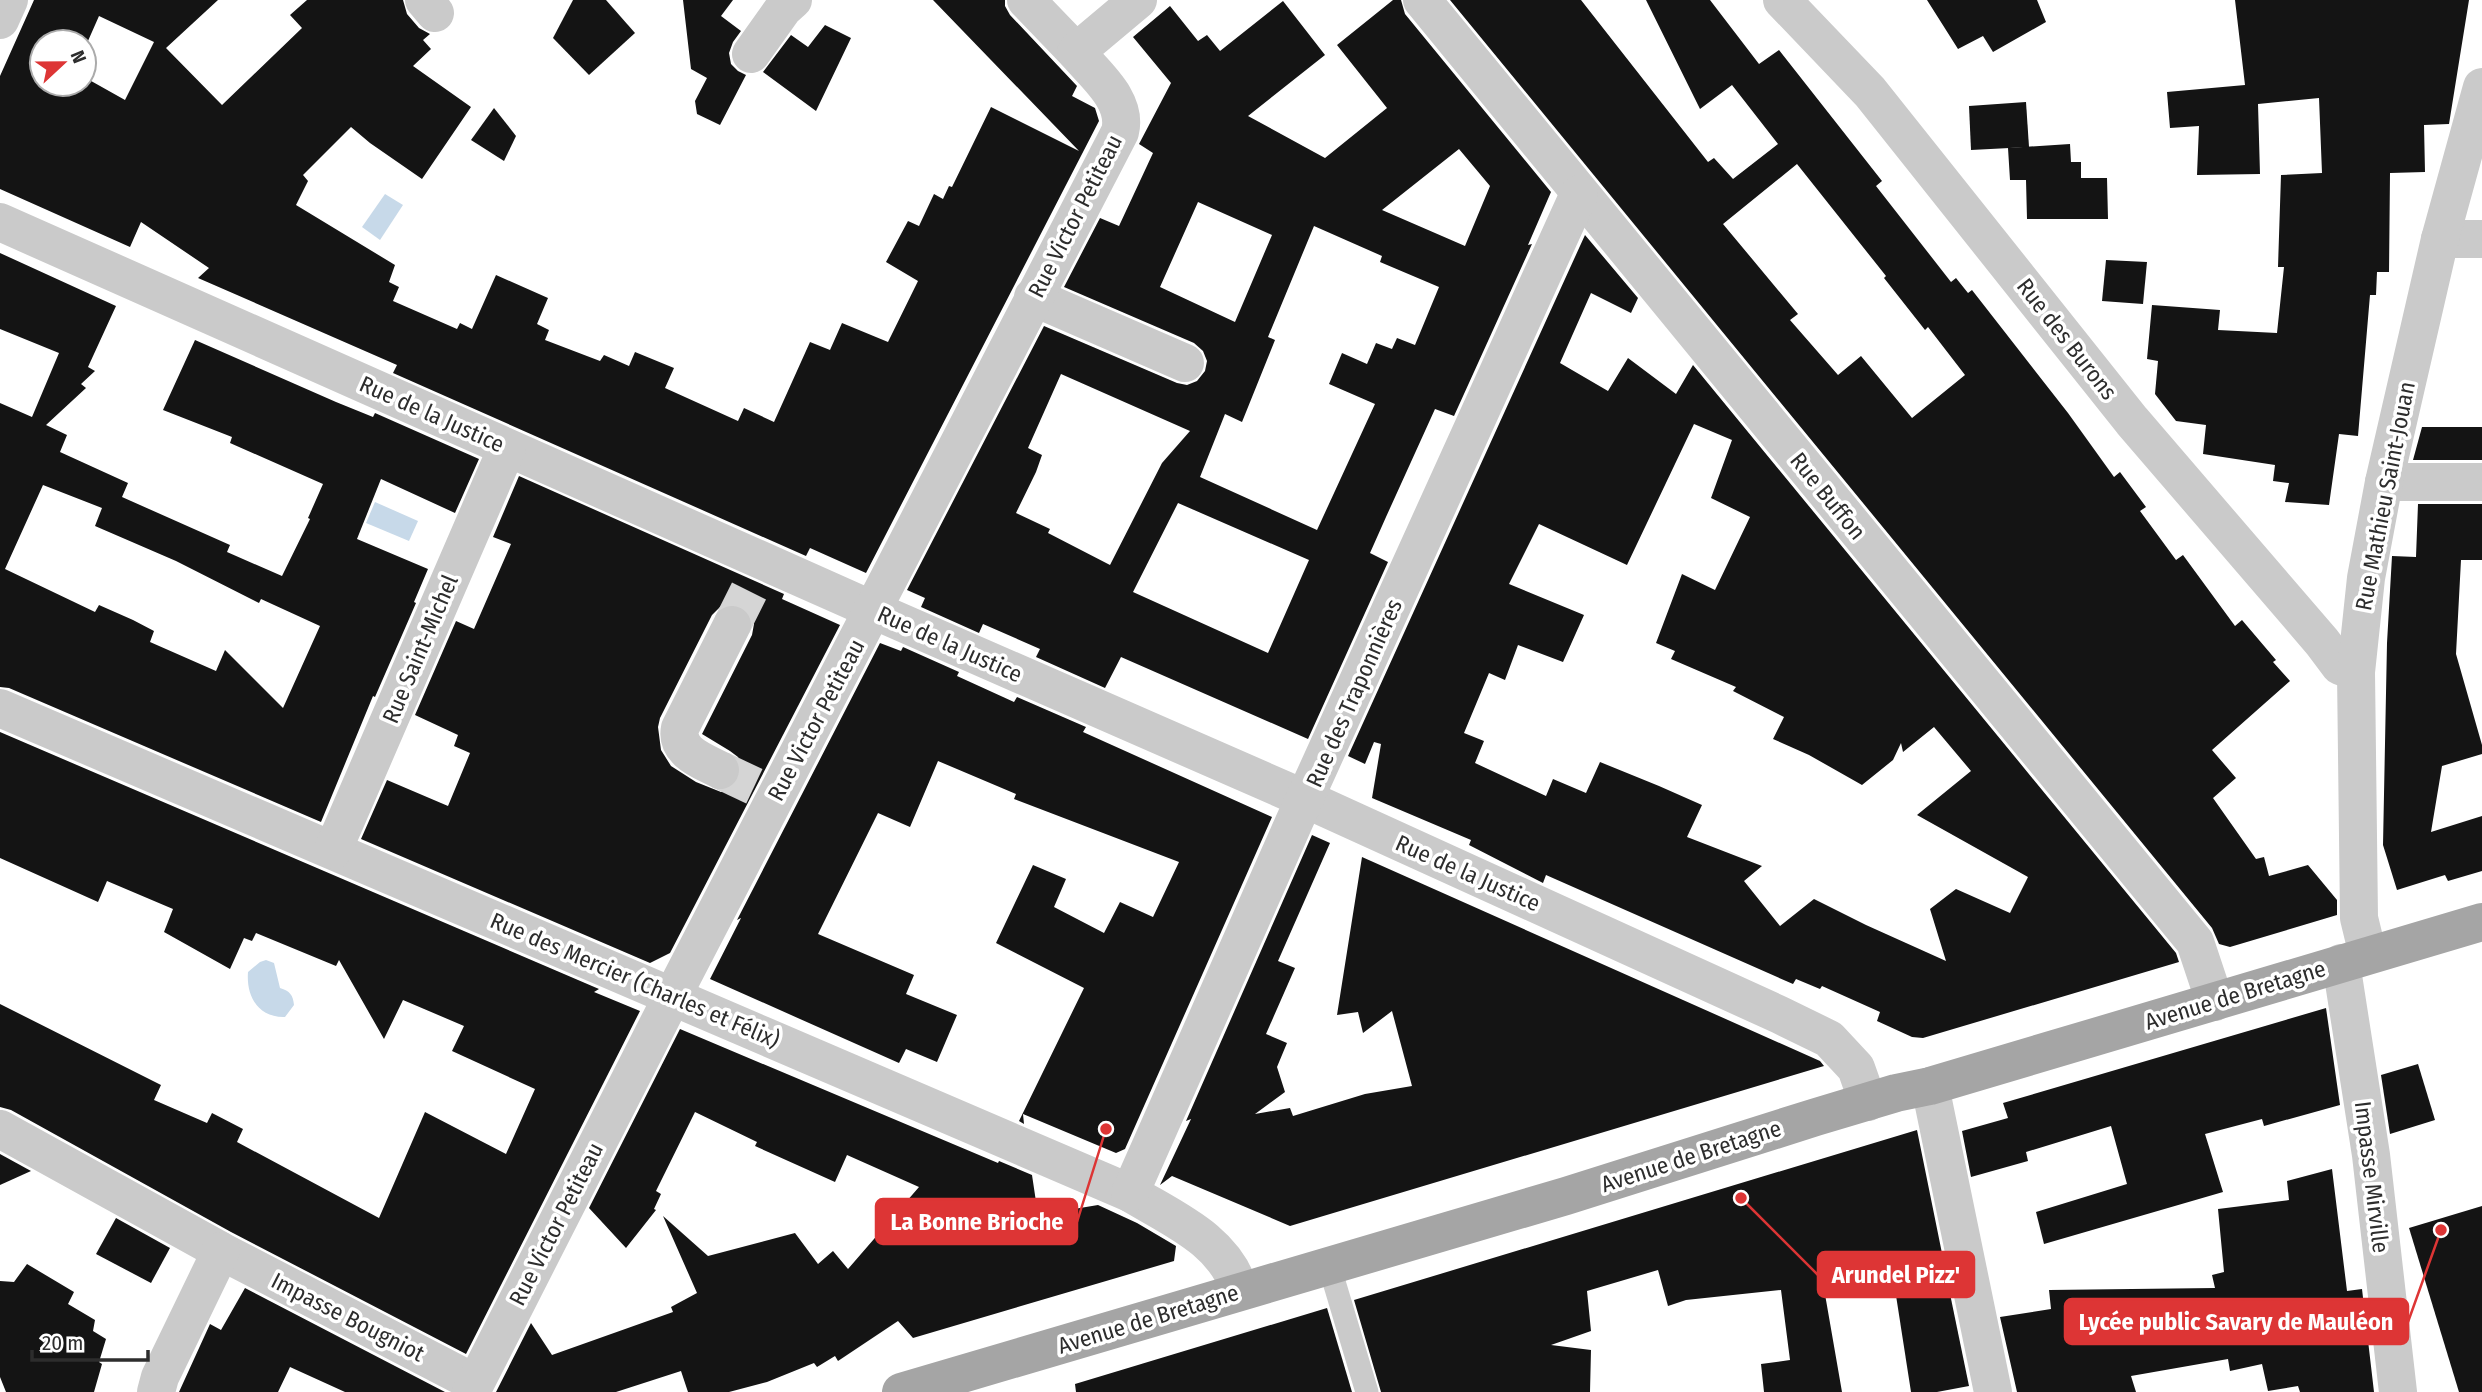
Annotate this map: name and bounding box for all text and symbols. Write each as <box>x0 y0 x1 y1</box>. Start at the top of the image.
north arrow <box>28 28 98 98</box>
text: N <box>66 47 91 66</box>
street label: Rue Victor Petiteau <box>1022 130 1128 302</box>
street label: Rue des Burons <box>2011 273 2123 405</box>
street label: Rue de la Justice <box>355 370 509 458</box>
street label: Rue Mathieu Saint-Jouan <box>2349 379 2421 613</box>
street label: Rue Buffon <box>1784 447 1872 545</box>
street label: Rue Saint-Michel <box>376 571 464 727</box>
street label: Rue des Traponnières <box>1300 594 1408 791</box>
street label: Rue de la Justice <box>873 600 1027 688</box>
street label: Rue Victor Petiteau <box>762 634 870 806</box>
street label: Rue de la Justice <box>1391 829 1545 917</box>
street label: Rue des Mercier (Charles et Félix) <box>486 906 784 1054</box>
street label: Avenue de Bretagne <box>2141 954 2329 1036</box>
street label: Impasse Mirville <box>2349 1100 2395 1254</box>
street label: Avenue de Bretagne <box>1597 1114 1785 1198</box>
street label: Rue Victor Petiteau <box>503 1138 609 1310</box>
callout: La Bonne Brioche <box>876 1199 1077 1244</box>
text: La Bonne Brioche <box>891 1208 1063 1236</box>
callout: Arundel Pizz' <box>1818 1252 1974 1297</box>
text: Arundel Pizz' <box>1831 1261 1960 1289</box>
street label: Impasse Bougniot <box>267 1266 430 1368</box>
street label: Avenue de Bretagne <box>1054 1278 1242 1360</box>
callout: Lycée public Savary de Mauléon <box>2065 1299 2408 1344</box>
text: Lycée public Savary de Mauléon <box>2079 1308 2393 1336</box>
scale bar <box>32 1318 147 1362</box>
text: 20 m <box>42 1330 83 1356</box>

